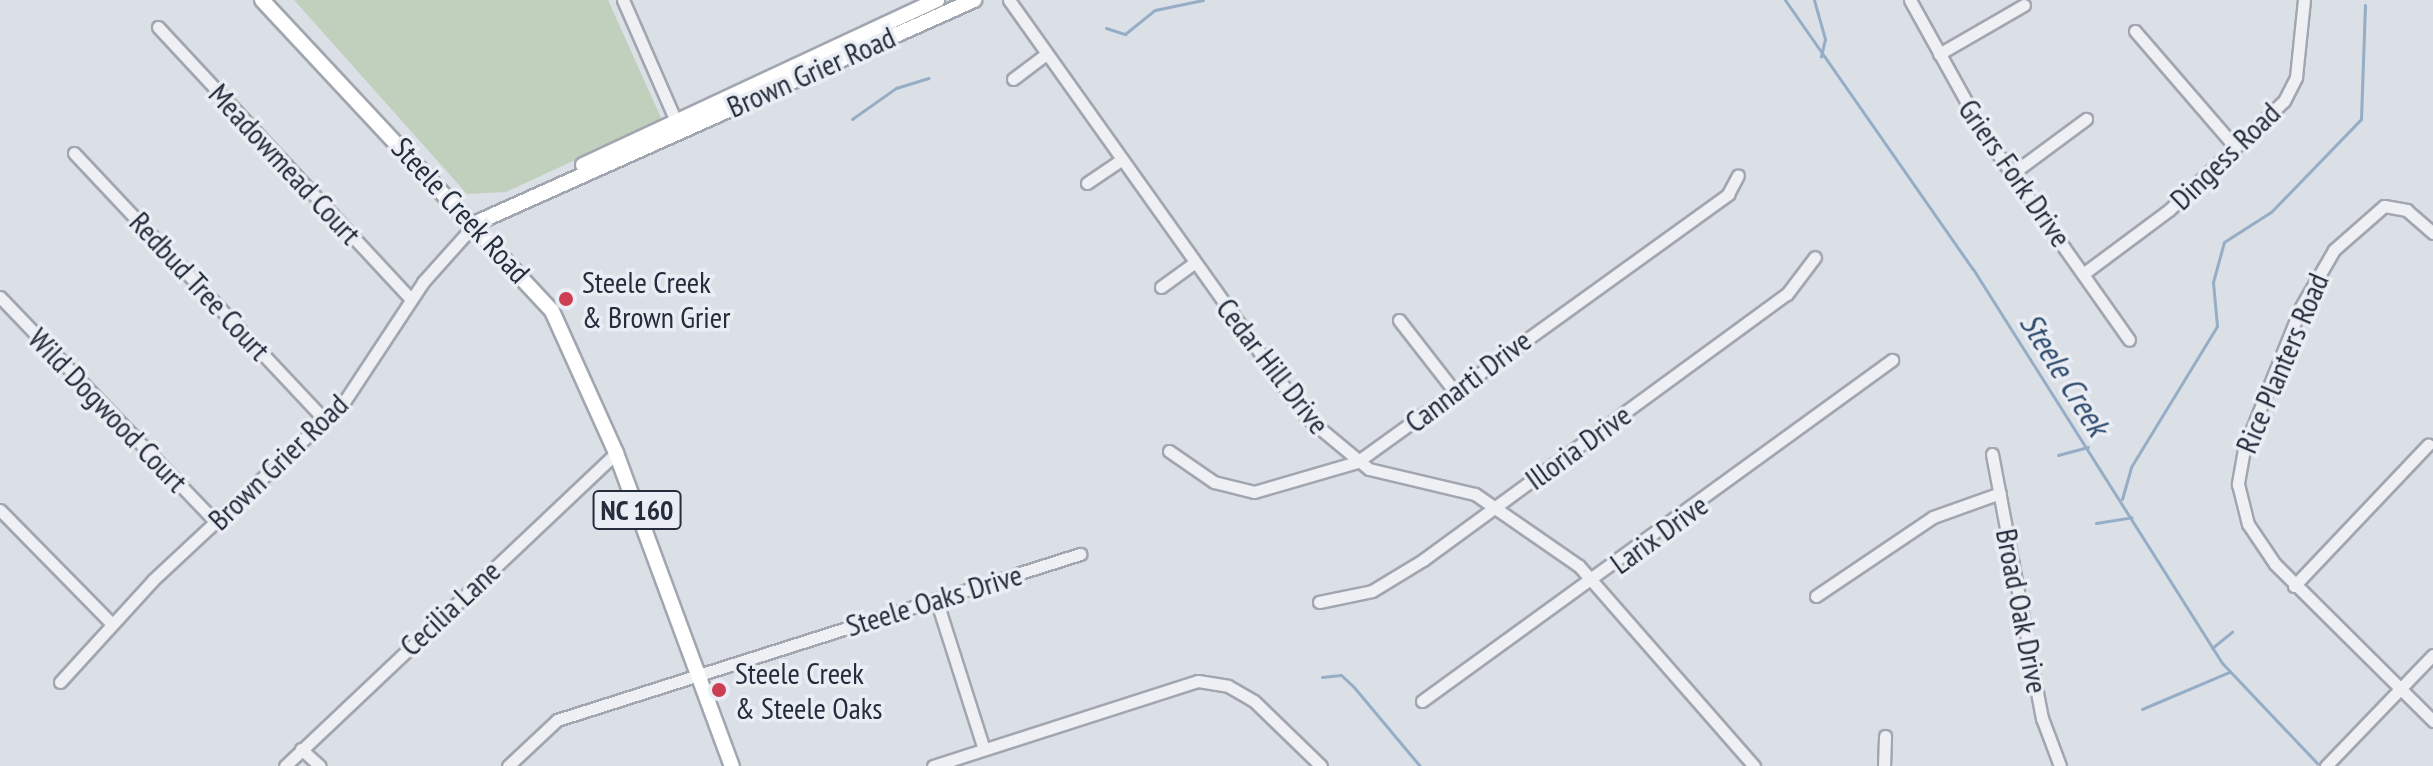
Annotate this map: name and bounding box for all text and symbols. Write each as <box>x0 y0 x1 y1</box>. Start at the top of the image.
street label: Brown Grier Road <box>722 19 900 125</box>
street label: Meadowmead Court <box>202 76 368 252</box>
street label: Griers Fork Drive <box>1951 92 2079 254</box>
street label: Dingess Road <box>2163 95 2287 217</box>
street label: Steele Creek Road <box>384 130 538 290</box>
street label: Redbud Tree Court <box>122 204 278 368</box>
place label: Steele Creek & Brown Grier <box>582 264 730 334</box>
street label: Rice Planters Road <box>2228 268 2336 458</box>
marker: Steele Creek & Brown Grier <box>557 290 575 308</box>
street label: Cedar Hill Drive <box>1209 291 1337 441</box>
water label: Steele Creek <box>2012 306 2118 442</box>
street label: Wild Dogwood Court <box>21 321 195 499</box>
street label: Cannarti Drive <box>1398 322 1538 440</box>
street label: Brown Grier Road <box>201 387 355 537</box>
street label: Illoria Drive <box>1518 397 1638 497</box>
road number: NC 160 <box>591 486 683 534</box>
street label: Larix Drive <box>1603 487 1715 581</box>
street label: Broad Oak Drive <box>1988 525 2056 697</box>
street label: Cecilia Lane <box>392 553 508 663</box>
street label: Steele Oaks Drive <box>842 556 1026 644</box>
place label: Steele Creek & Steele Oaks <box>735 655 882 726</box>
marker: Steele Creek & Steele Oaks <box>710 681 728 699</box>

